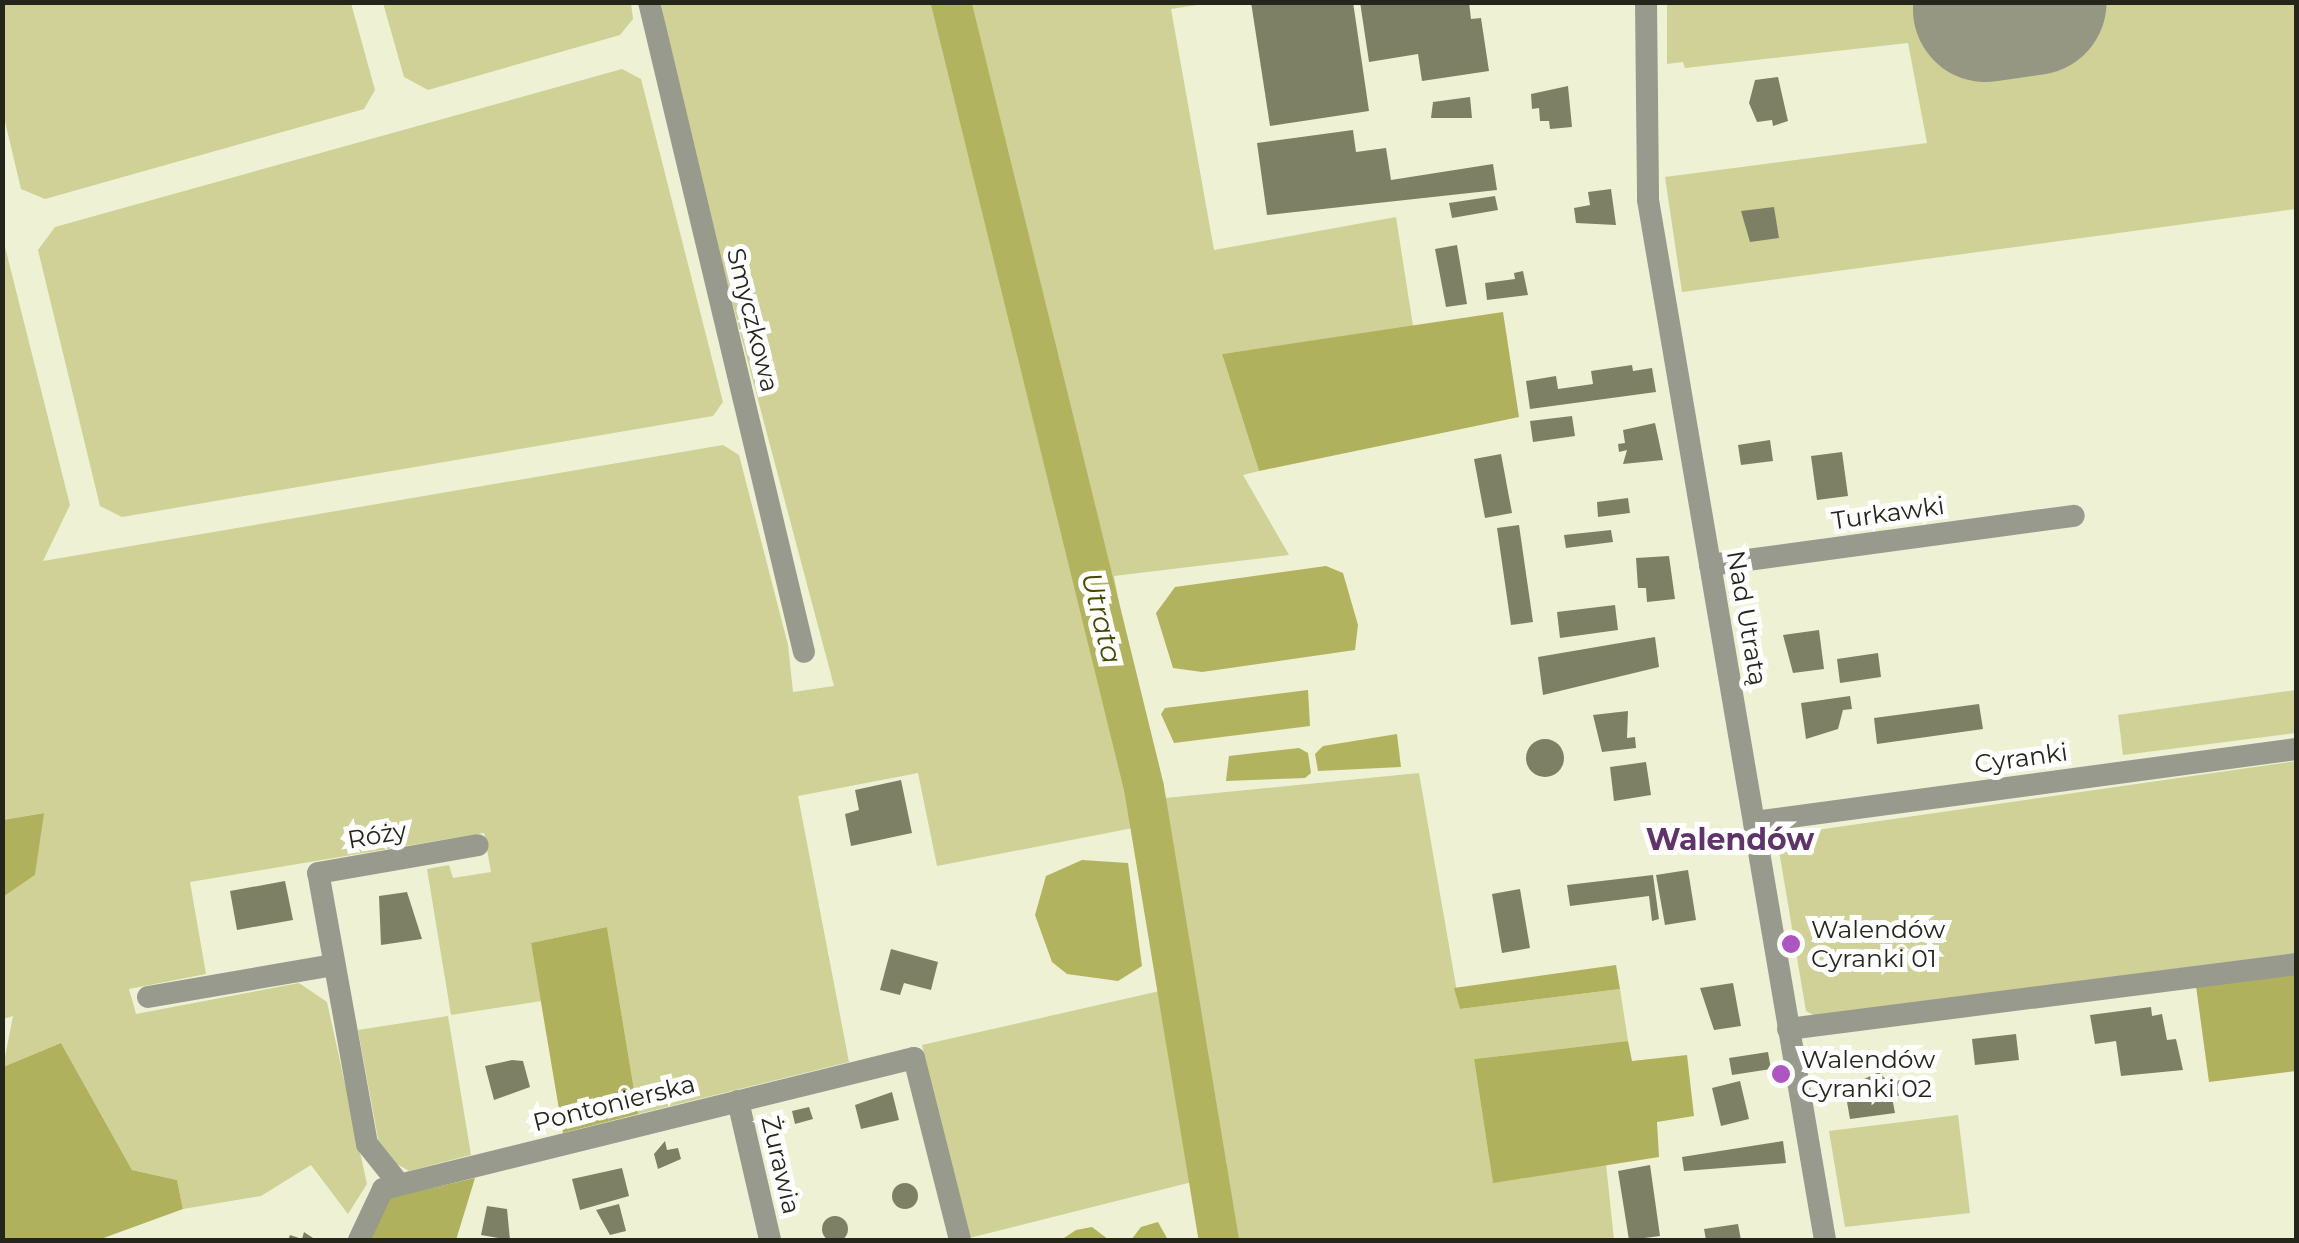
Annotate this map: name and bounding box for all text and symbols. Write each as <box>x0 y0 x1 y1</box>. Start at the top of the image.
street label: Smyczkowa <box>721 245 785 395</box>
street label: Turkawki <box>1830 490 1946 536</box>
street label: Nad Utratą <box>1720 548 1774 688</box>
water label: Utrata <box>1074 569 1130 667</box>
street label: Cyranki <box>1973 737 2069 779</box>
street label: Róży <box>345 815 409 855</box>
district label: Walendów <box>1646 822 1814 858</box>
place label: Walendów Cyranki 01 <box>1811 915 1945 974</box>
marker: Walendów Cyranki 01 <box>1780 933 1802 955</box>
place label: Walendów Cyranki 02 <box>1801 1045 1935 1104</box>
marker: Walendów Cyranki 02 <box>1770 1063 1792 1085</box>
street label: Pontonierska <box>530 1068 698 1138</box>
street label: Żurawia <box>755 1113 807 1217</box>

